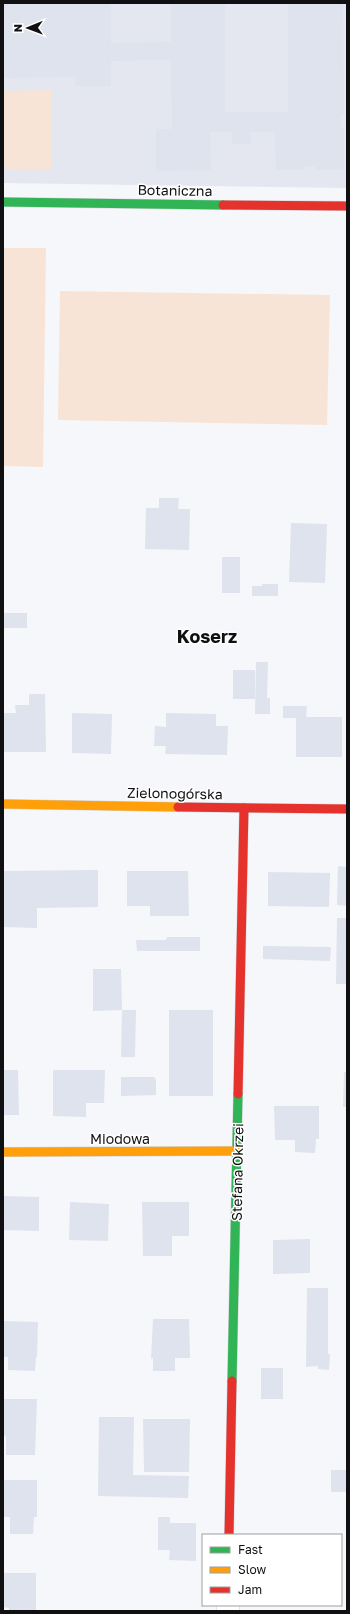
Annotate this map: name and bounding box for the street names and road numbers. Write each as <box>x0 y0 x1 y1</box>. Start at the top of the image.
street label: Botaniczna <box>137 181 213 199</box>
street label: Zielonogórska <box>127 784 223 802</box>
street label: Stefana Okrzei <box>228 1123 246 1221</box>
street label: Miodowa <box>90 1130 150 1147</box>

